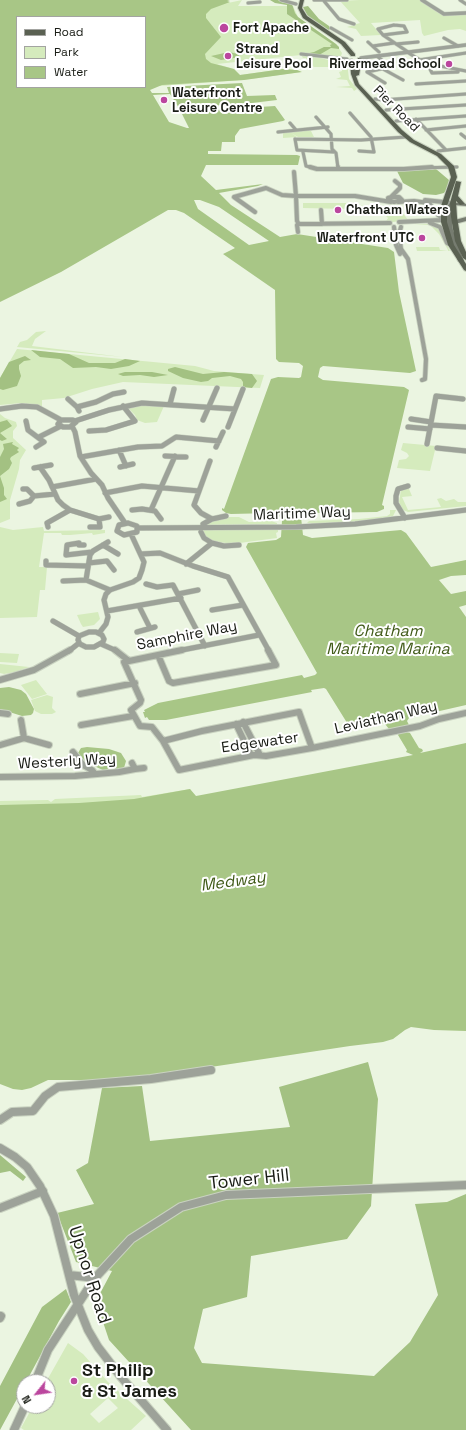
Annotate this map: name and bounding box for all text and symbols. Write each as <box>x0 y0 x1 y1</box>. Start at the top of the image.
legend <box>16 16 146 88</box>
place label: Fort Apache <box>233 20 309 36</box>
marker: Fort Apache <box>218 22 230 34</box>
text: Road <box>54 24 83 40</box>
place label: Strand Leisure Pool <box>236 41 312 72</box>
text: Park <box>54 44 79 60</box>
marker: Strand Leisure Pool <box>223 51 233 61</box>
place label: Rivermead School <box>329 56 441 72</box>
marker: Rivermead School <box>444 59 454 69</box>
text: Water <box>54 64 88 80</box>
street label: Pier Road <box>370 83 422 135</box>
place label: Waterfront Leisure Centre <box>172 85 263 116</box>
marker: Waterfront Leisure Centre <box>159 95 169 105</box>
place label: Chatham Waters <box>346 202 449 218</box>
marker: Chatham Waters <box>333 205 343 215</box>
place label: Waterfront UTC <box>317 230 414 246</box>
marker: Waterfront UTC <box>417 233 427 243</box>
street label: Maritime Way <box>253 503 351 525</box>
street label: Samphire Way <box>135 617 239 655</box>
water label: Chatham Maritime Marina <box>326 622 450 660</box>
street label: Leviathan Way <box>333 697 439 739</box>
street label: Edgewater <box>220 729 300 757</box>
street label: Westerly Way <box>18 750 116 774</box>
water label: Medway <box>199 868 267 896</box>
street label: Tower Hill <box>208 1165 290 1195</box>
street label: Upnor Road <box>63 1223 115 1327</box>
place label: St Philip & St James <box>82 1360 177 1402</box>
north arrow <box>16 1374 56 1414</box>
marker: St Philip & St James <box>69 1376 79 1386</box>
text: N <box>19 1393 34 1406</box>

